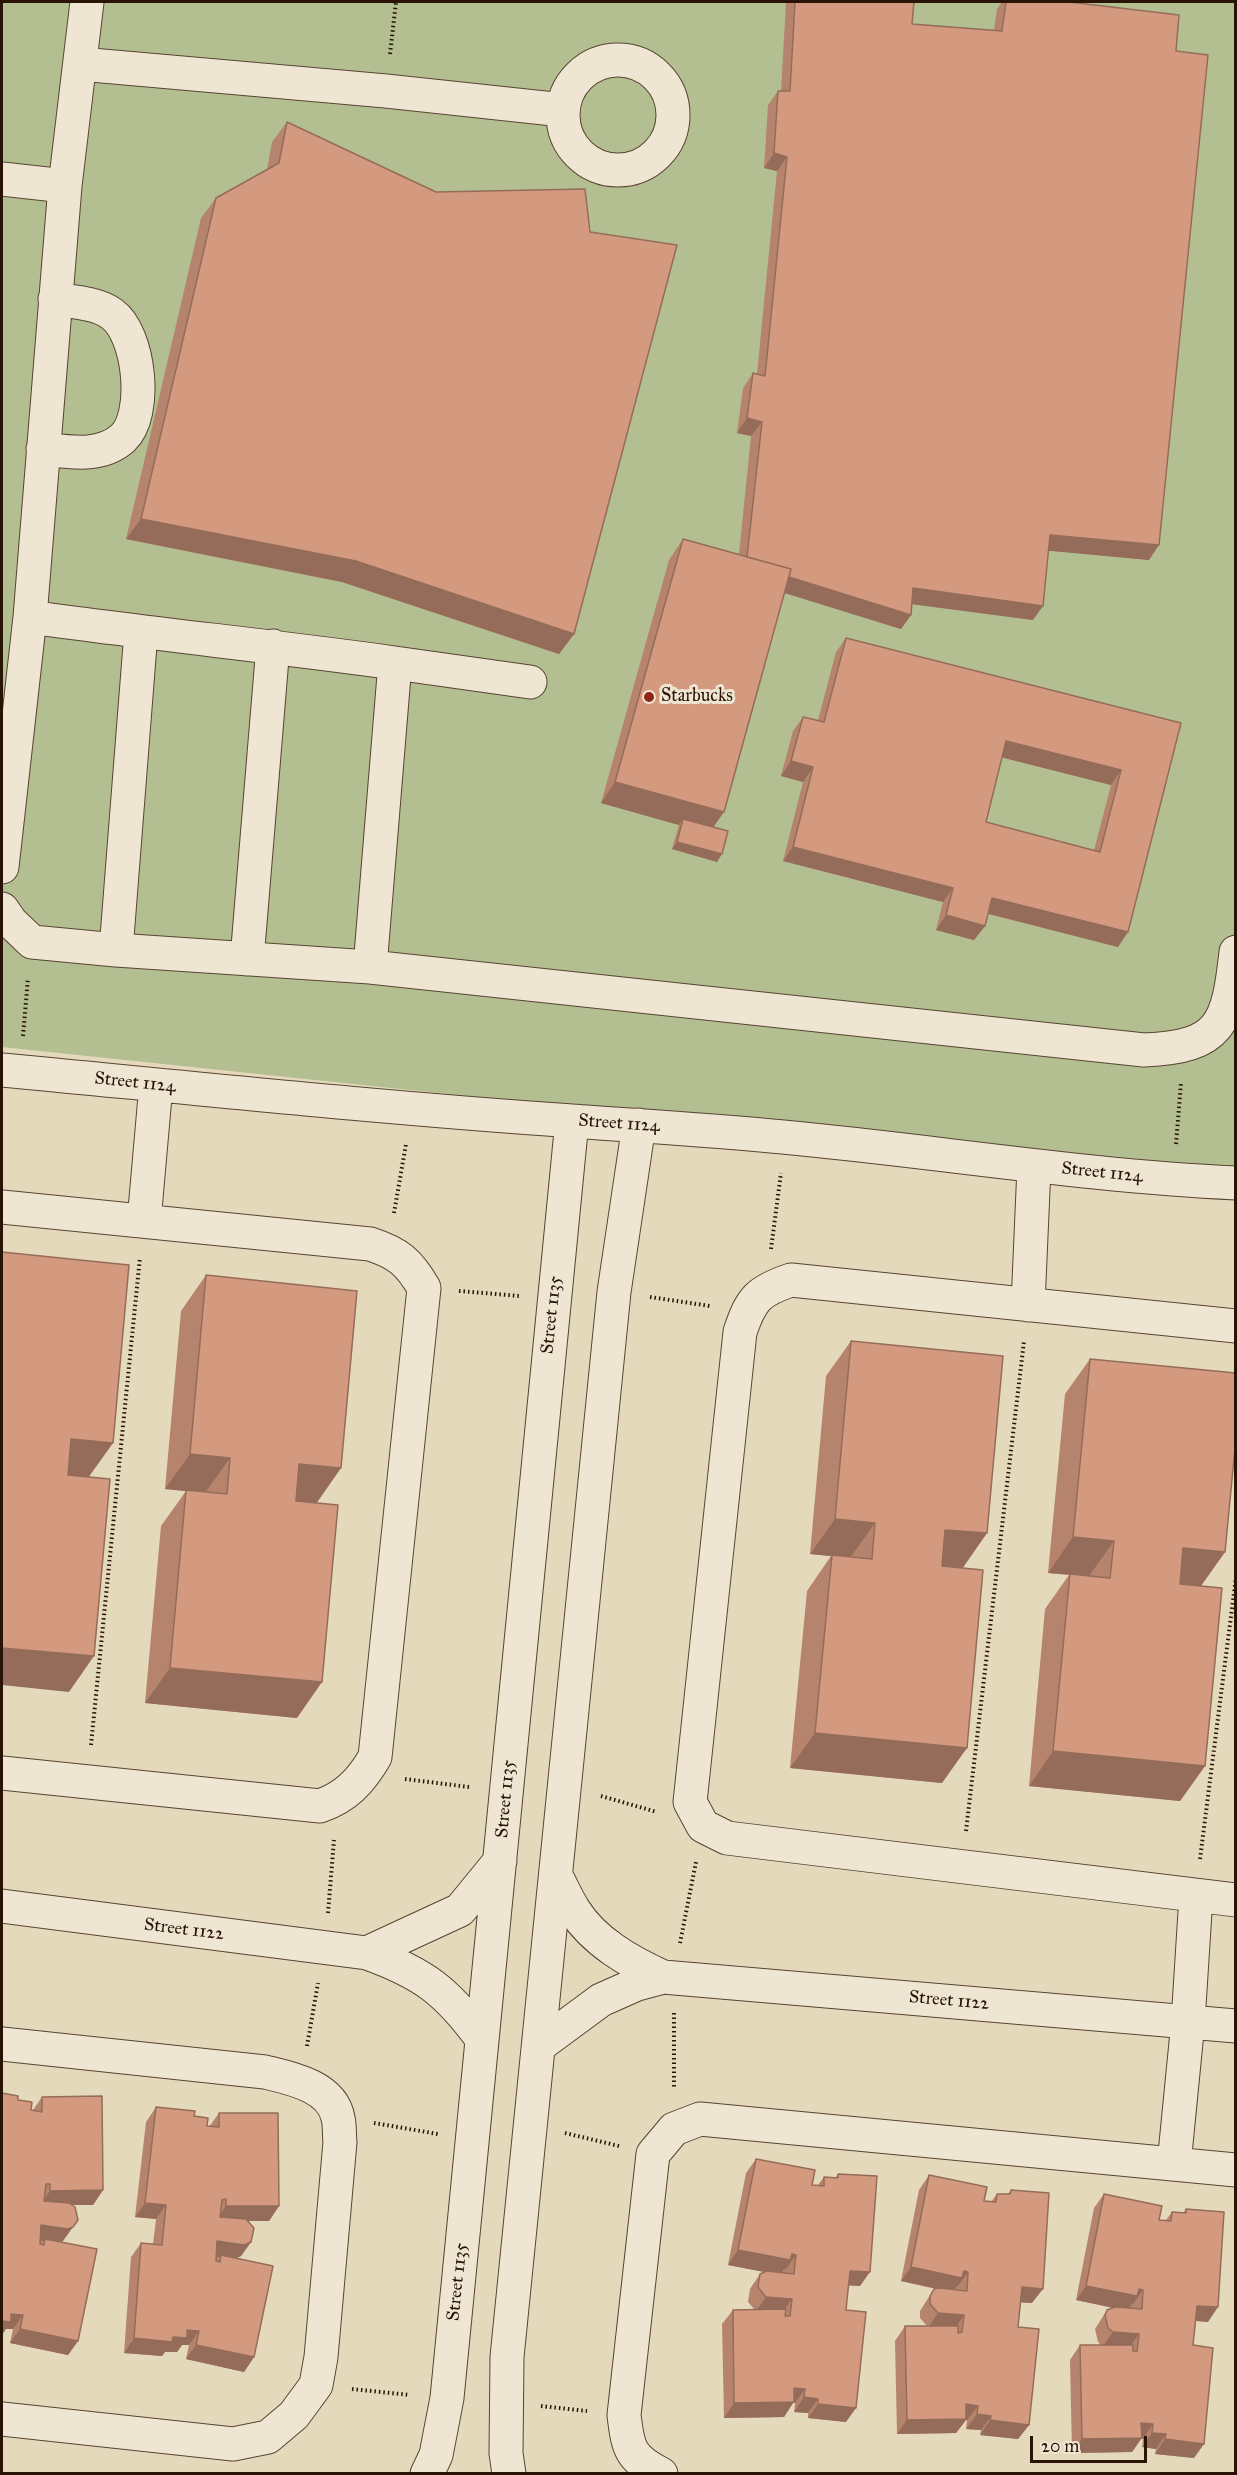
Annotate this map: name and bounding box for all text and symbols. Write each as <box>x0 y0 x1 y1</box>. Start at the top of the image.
place label: Starbucks <box>661 686 733 708</box>
marker: Starbucks <box>642 690 656 704</box>
street label: Street 1124 <box>93 1068 177 1098</box>
street label: Street 1124 <box>577 1110 661 1138</box>
street label: Street 1124 <box>1060 1158 1144 1188</box>
street label: Street 1135 <box>537 1275 567 1355</box>
street label: Street 1135 <box>492 1759 520 1839</box>
street label: Street 1122 <box>143 1914 225 1946</box>
street label: Street 1122 <box>908 1987 990 2015</box>
street label: Street 1135 <box>443 2242 473 2322</box>
scale bar <box>1033 2424 1150 2462</box>
text: 20 m <box>1041 2435 1079 2457</box>

